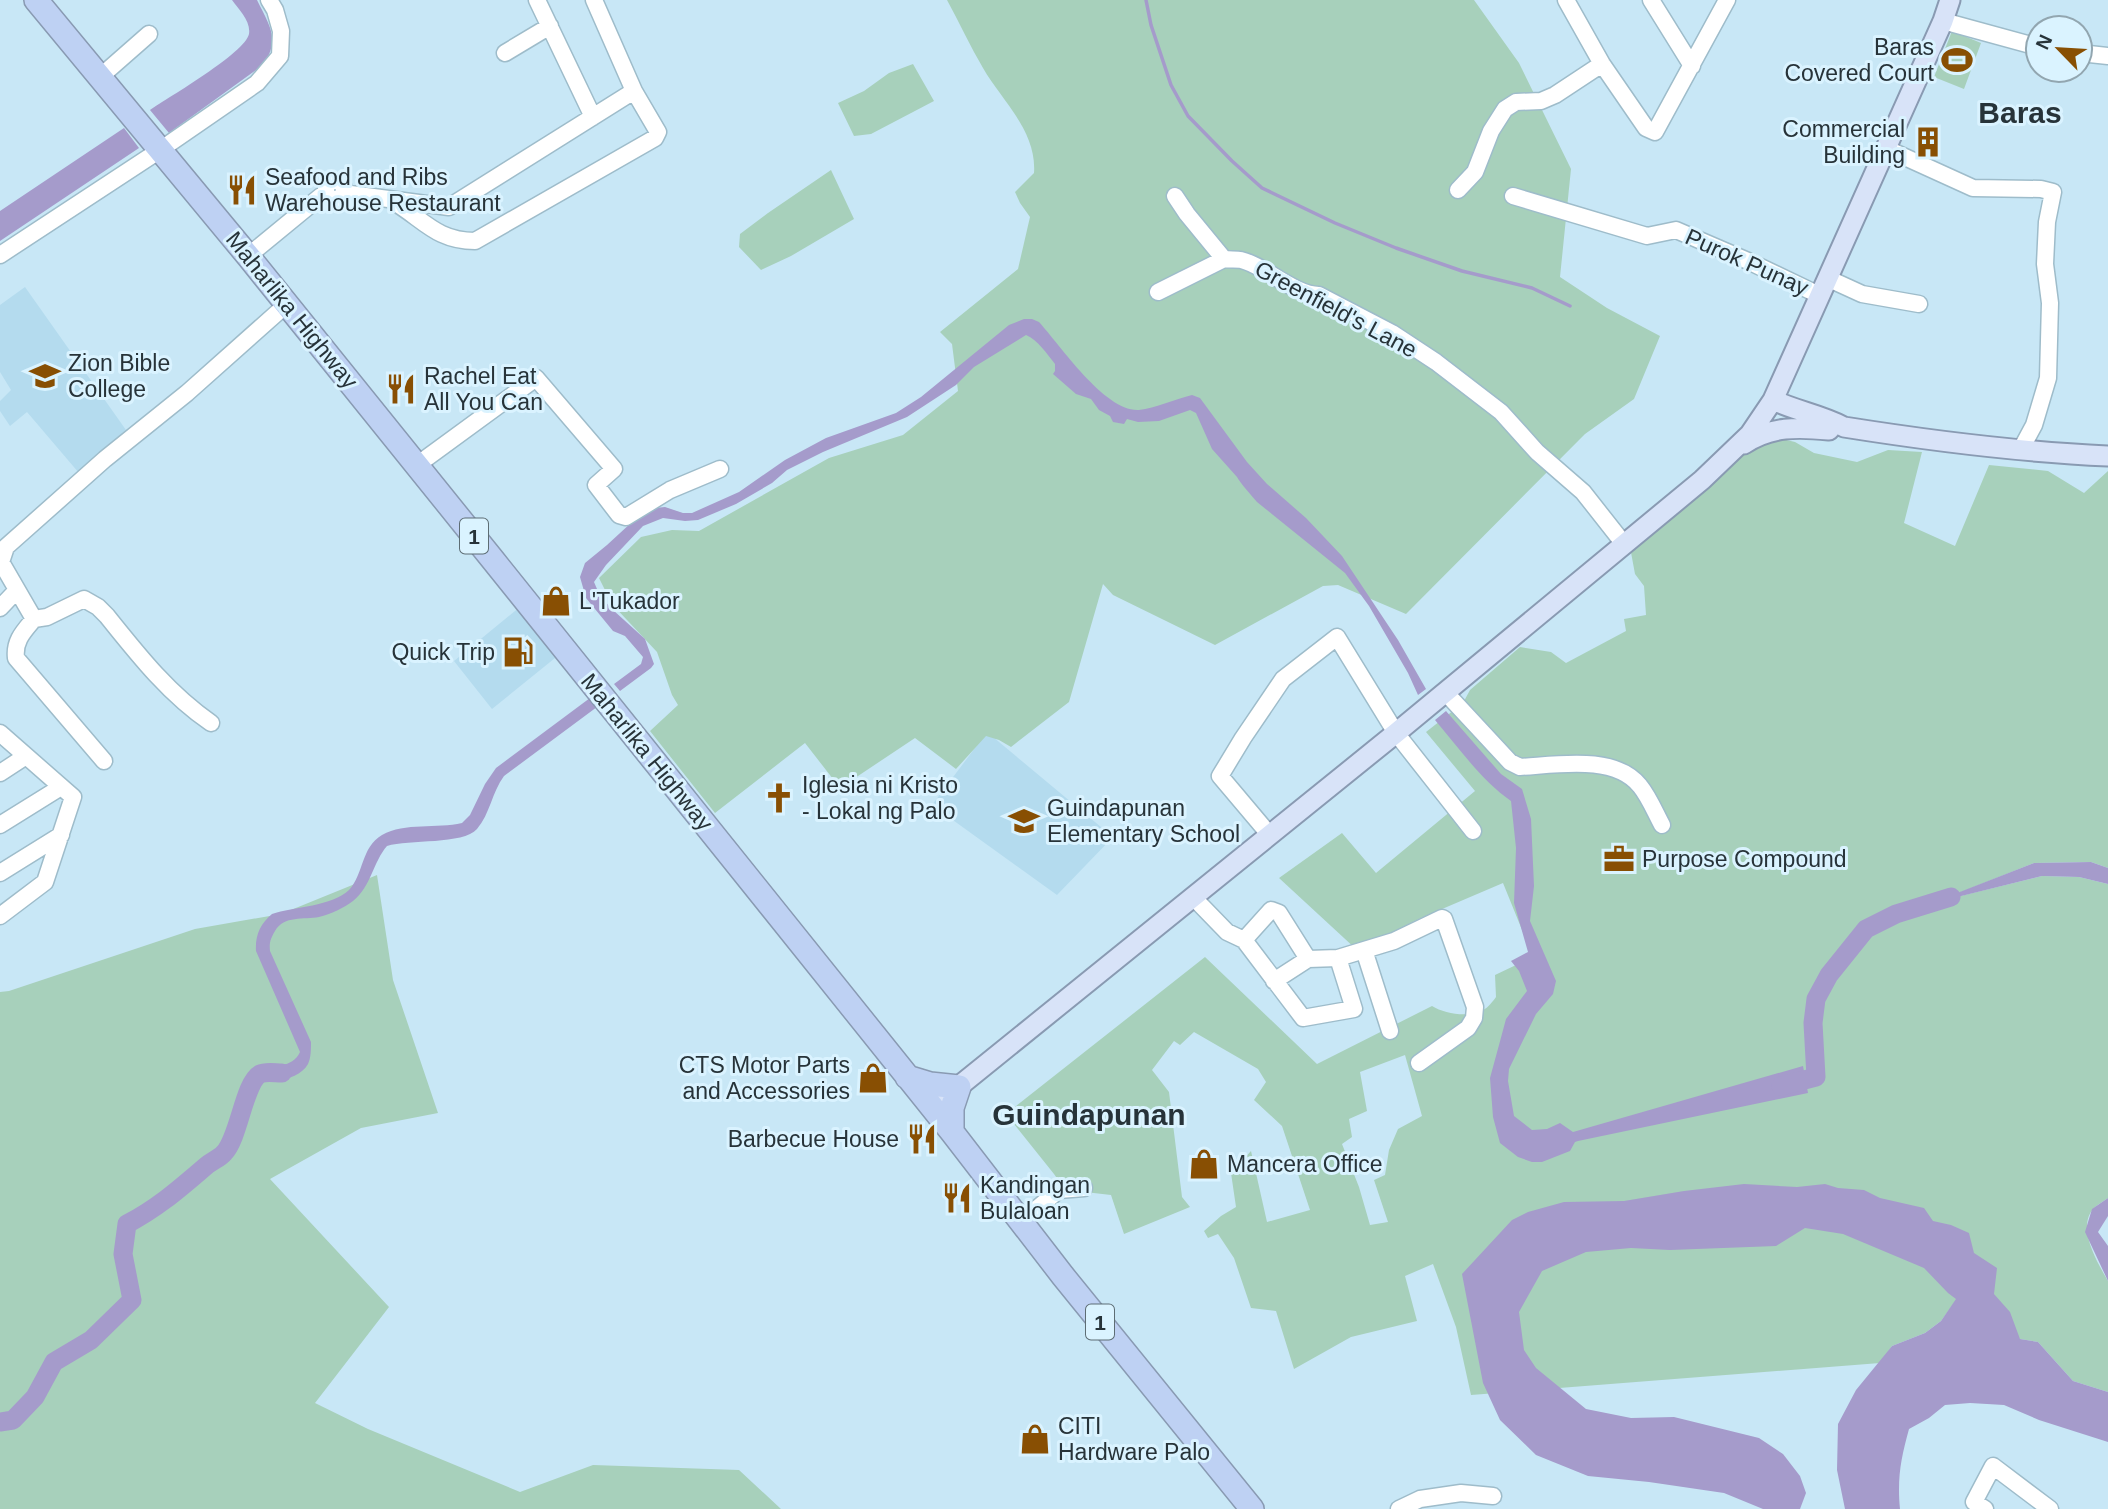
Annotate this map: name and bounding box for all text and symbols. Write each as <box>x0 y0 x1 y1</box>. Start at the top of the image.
north arrow <box>2024 14 2094 84</box>
text: N <box>2032 31 2056 53</box>
place label: Baras Covered Court <box>1784 34 1935 86</box>
sports icon: Baras Covered Court <box>1940 43 1974 77</box>
district label: Baras <box>1978 96 2062 129</box>
place label: Commercial Building <box>1782 116 1905 168</box>
building icon: Commercial Building <box>1911 125 1945 159</box>
place label: Seafood and Ribs Warehouse Restaurant <box>265 164 501 216</box>
restaurant icon: Seafood and Ribs Warehouse Restaurant <box>225 173 259 207</box>
street label: Purok Punay <box>1682 223 1813 301</box>
street label: Maharlika Highway <box>221 226 364 394</box>
street label: Greenfield's Lane <box>1251 255 1421 363</box>
place label: Zion Bible College <box>68 350 170 402</box>
school or university icon: Zion Bible College <box>28 359 62 393</box>
place label: Rachel Eat All You Can <box>424 363 543 415</box>
restaurant icon: Rachel Eat All You Can <box>384 372 418 406</box>
road number: 1 <box>460 518 488 554</box>
shop icon: L'Tukador <box>539 584 573 618</box>
place label: L'Tukador <box>579 588 680 614</box>
fuel station icon: Quick Trip <box>501 635 535 669</box>
place label: Quick Trip <box>391 639 495 665</box>
street label: Maharlika Highway <box>576 668 719 836</box>
place label: Iglesia ni Kristo - Lokal ng Palo <box>802 772 958 824</box>
church icon: Iglesia ni Kristo - Lokal ng Palo <box>762 781 796 815</box>
place label: Guindapunan Elementary School <box>1047 795 1240 847</box>
school or university icon: Guindapunan Elementary School <box>1007 804 1041 838</box>
office icon: Purpose Compound <box>1602 842 1636 876</box>
place label: Purpose Compound <box>1642 846 1847 872</box>
place label: CTS Motor Parts and Accessories <box>679 1052 850 1104</box>
shop icon: CTS Motor Parts and Accessories <box>856 1061 890 1095</box>
district label: Guindapunan <box>992 1098 1186 1131</box>
restaurant icon: Barbecue House <box>905 1122 939 1156</box>
place label: Barbecue House <box>728 1126 899 1152</box>
shop icon: Mancera Office <box>1187 1147 1221 1181</box>
place label: Mancera Office <box>1227 1151 1383 1177</box>
place label: Kandingan Bulaloan <box>980 1172 1090 1224</box>
restaurant icon: Kandingan Bulaloan <box>940 1181 974 1215</box>
road number: 1 <box>1086 1304 1114 1340</box>
place label: CITI Hardware Palo <box>1058 1413 1210 1465</box>
shop icon: CITI Hardware Palo <box>1018 1422 1052 1456</box>

